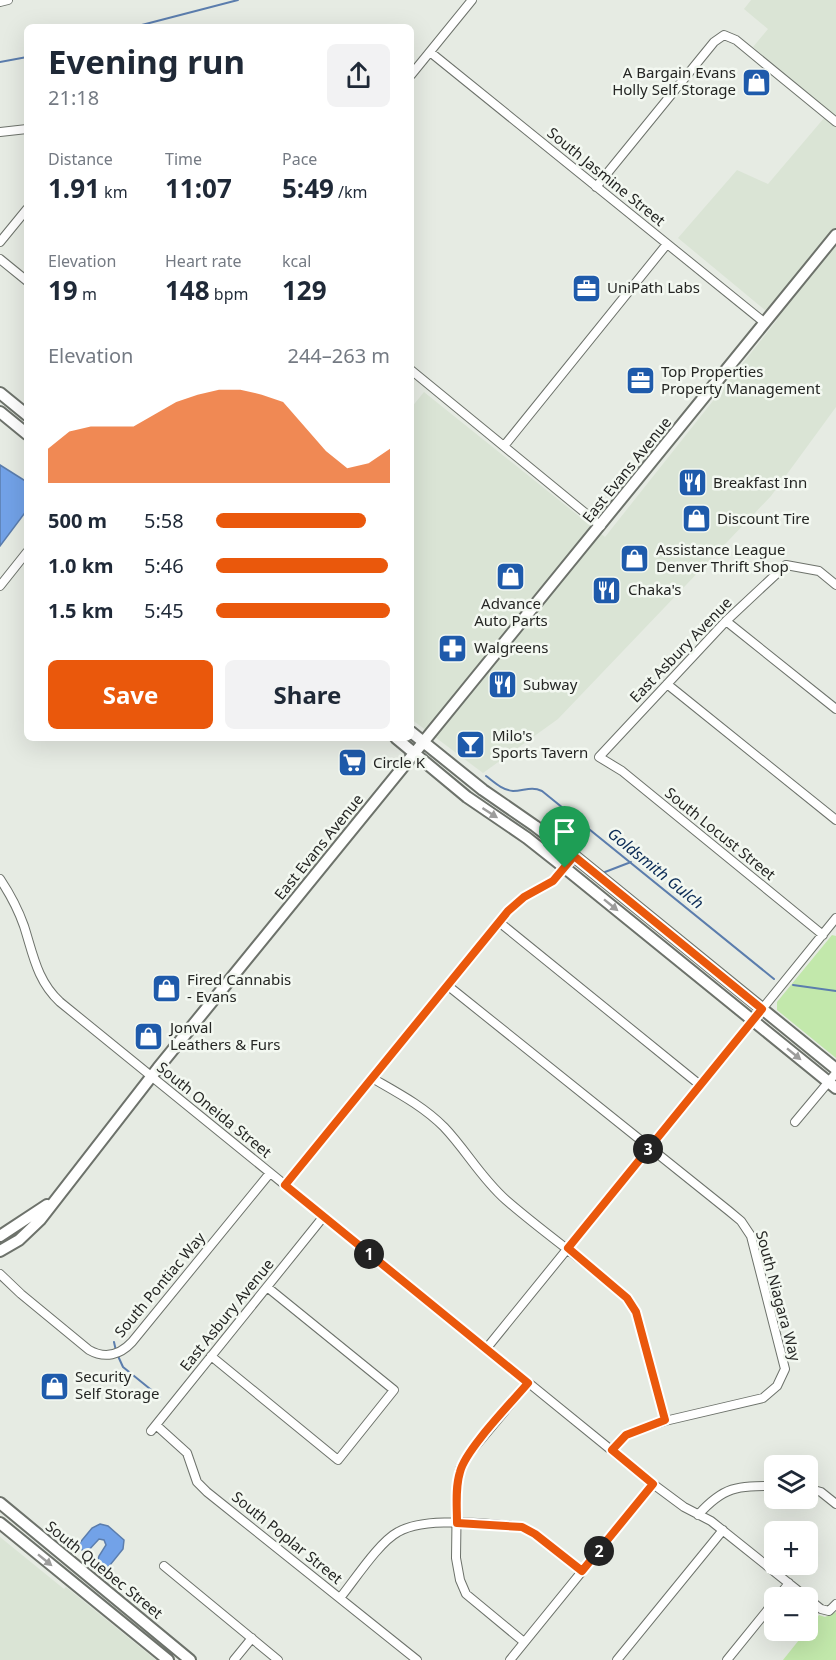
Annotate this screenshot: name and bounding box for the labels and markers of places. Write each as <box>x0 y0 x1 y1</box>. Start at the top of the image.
place label: A Bargain Evans Holly Self Storage <box>612 62 736 99</box>
shop icon: A Bargain Evans Holly Self Storage <box>741 66 773 98</box>
office icon: UniPath Labs <box>570 272 602 304</box>
place label: UniPath Labs <box>607 277 700 297</box>
place label: Top Properties Property Management <box>661 361 821 398</box>
office icon: Top Properties Property Management <box>624 365 656 397</box>
restaurant icon: Breakfast Inn <box>676 467 708 499</box>
place label: Breakfast Inn <box>713 472 807 492</box>
shop icon: Discount Tire <box>680 503 712 535</box>
place label: Discount Tire <box>717 508 810 528</box>
place label: Assistance League Denver Thrift Shop <box>656 539 789 576</box>
shop icon: Assistance League Denver Thrift Shop <box>619 543 651 575</box>
shop icon: Advance Auto Parts <box>495 561 527 593</box>
restaurant icon: Chaka's <box>591 574 623 606</box>
place label: Chaka's <box>628 579 682 599</box>
place label: Advance Auto Parts <box>474 593 548 630</box>
pharmacy icon: Walgreens <box>437 632 469 664</box>
place label: Walgreens <box>474 637 548 657</box>
restaurant icon: Subway <box>486 669 518 701</box>
place label: Subway <box>523 674 578 694</box>
place label: Milo's Sports Tavern <box>492 725 588 762</box>
bar icon: Milo's Sports Tavern <box>455 729 487 761</box>
supermarket icon: Circle K <box>336 747 368 779</box>
place label: Circle K <box>373 752 426 772</box>
pin <box>539 806 590 868</box>
place label: Fired Cannabis - Evans <box>187 969 291 1006</box>
shop icon: Fired Cannabis - Evans <box>150 973 182 1005</box>
place label: Jonval Leathers & Furs <box>168 1017 280 1054</box>
shop icon: Jonval Leathers & Furs <box>133 1021 165 1053</box>
pin: 3 <box>633 1134 663 1164</box>
pin: 1 <box>354 1239 384 1269</box>
place label: Security Self Storage <box>75 1366 159 1403</box>
shop icon: Security Self Storage <box>38 1370 70 1402</box>
pin: 2 <box>584 1536 614 1566</box>

